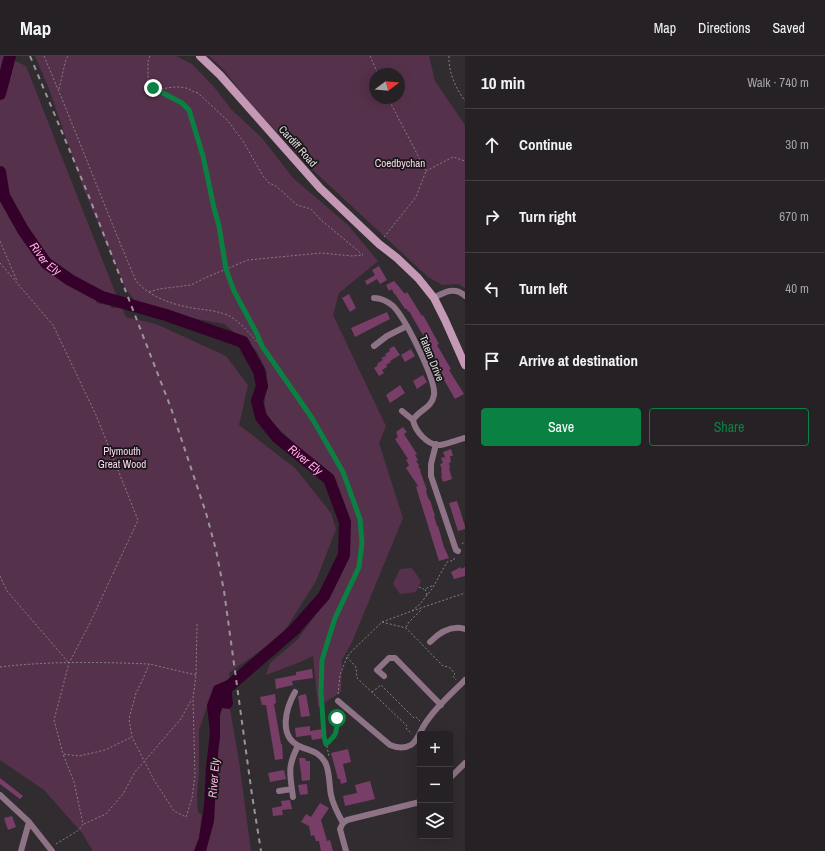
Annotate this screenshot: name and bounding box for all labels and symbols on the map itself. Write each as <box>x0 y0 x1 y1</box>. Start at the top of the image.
north arrow <box>369 68 405 104</box>
route end <box>144 79 162 97</box>
street label: Cardiff Road <box>276 122 320 170</box>
park label: Coedbychan <box>375 156 425 170</box>
water label: River Ely <box>26 239 65 280</box>
street label: Tatem Drive <box>416 333 448 383</box>
water label: River Ely <box>285 441 327 479</box>
park label: Plymouth Great Wood <box>98 444 146 471</box>
route start <box>328 709 346 727</box>
water label: River Ely <box>205 756 223 798</box>

